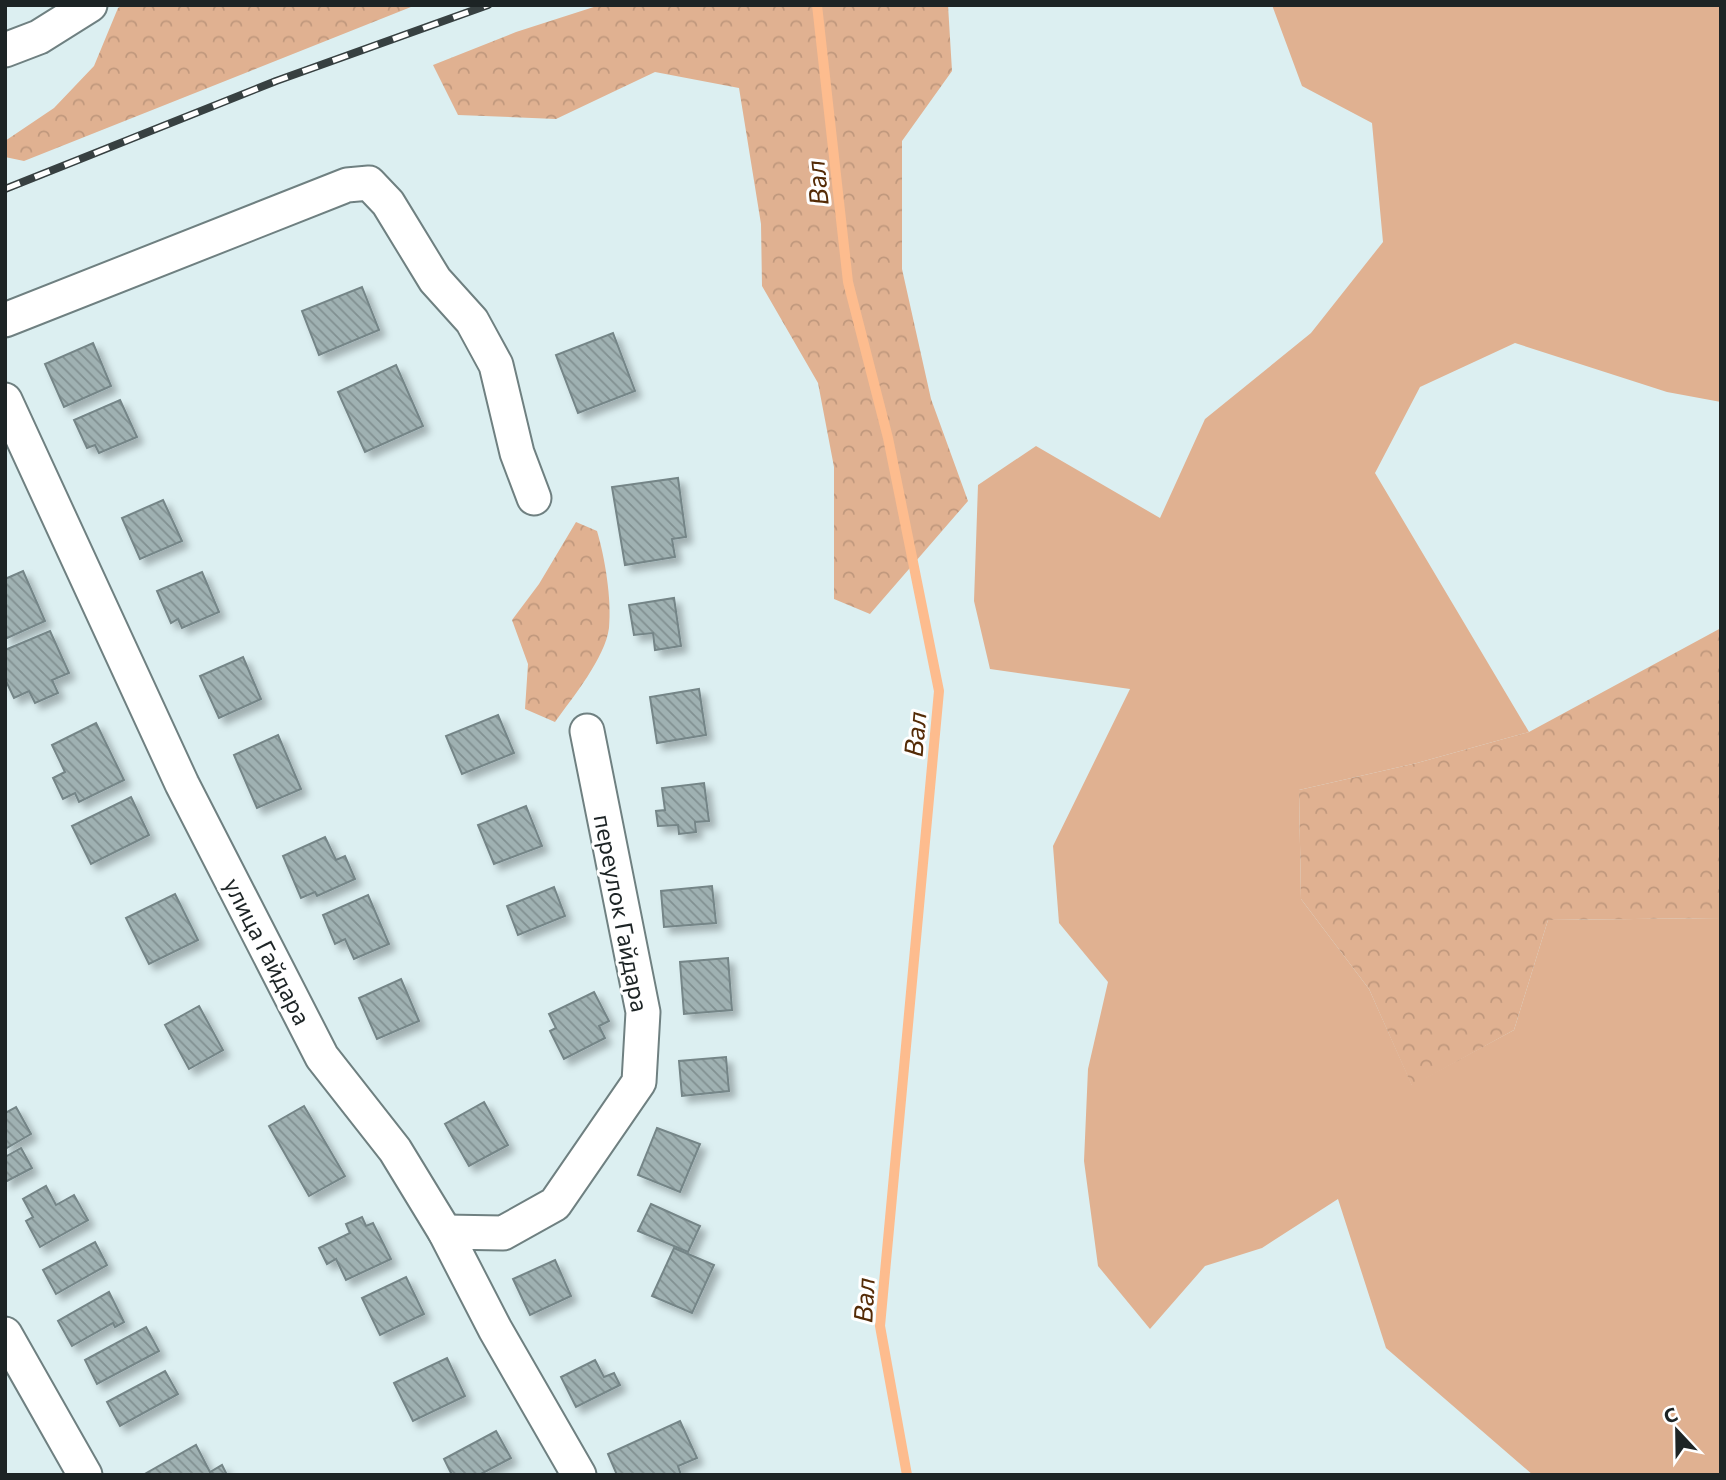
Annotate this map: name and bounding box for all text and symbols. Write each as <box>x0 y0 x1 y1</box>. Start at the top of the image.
water label: Вал <box>798 159 834 207</box>
water label: Вал <box>897 710 931 758</box>
street label: переулок Гайдара <box>589 812 655 1014</box>
street label: улица Гайдара <box>219 873 317 1029</box>
water label: Вал <box>846 1277 880 1323</box>
north arrow <box>1642 1396 1712 1466</box>
text: С <box>1660 1402 1681 1428</box>

